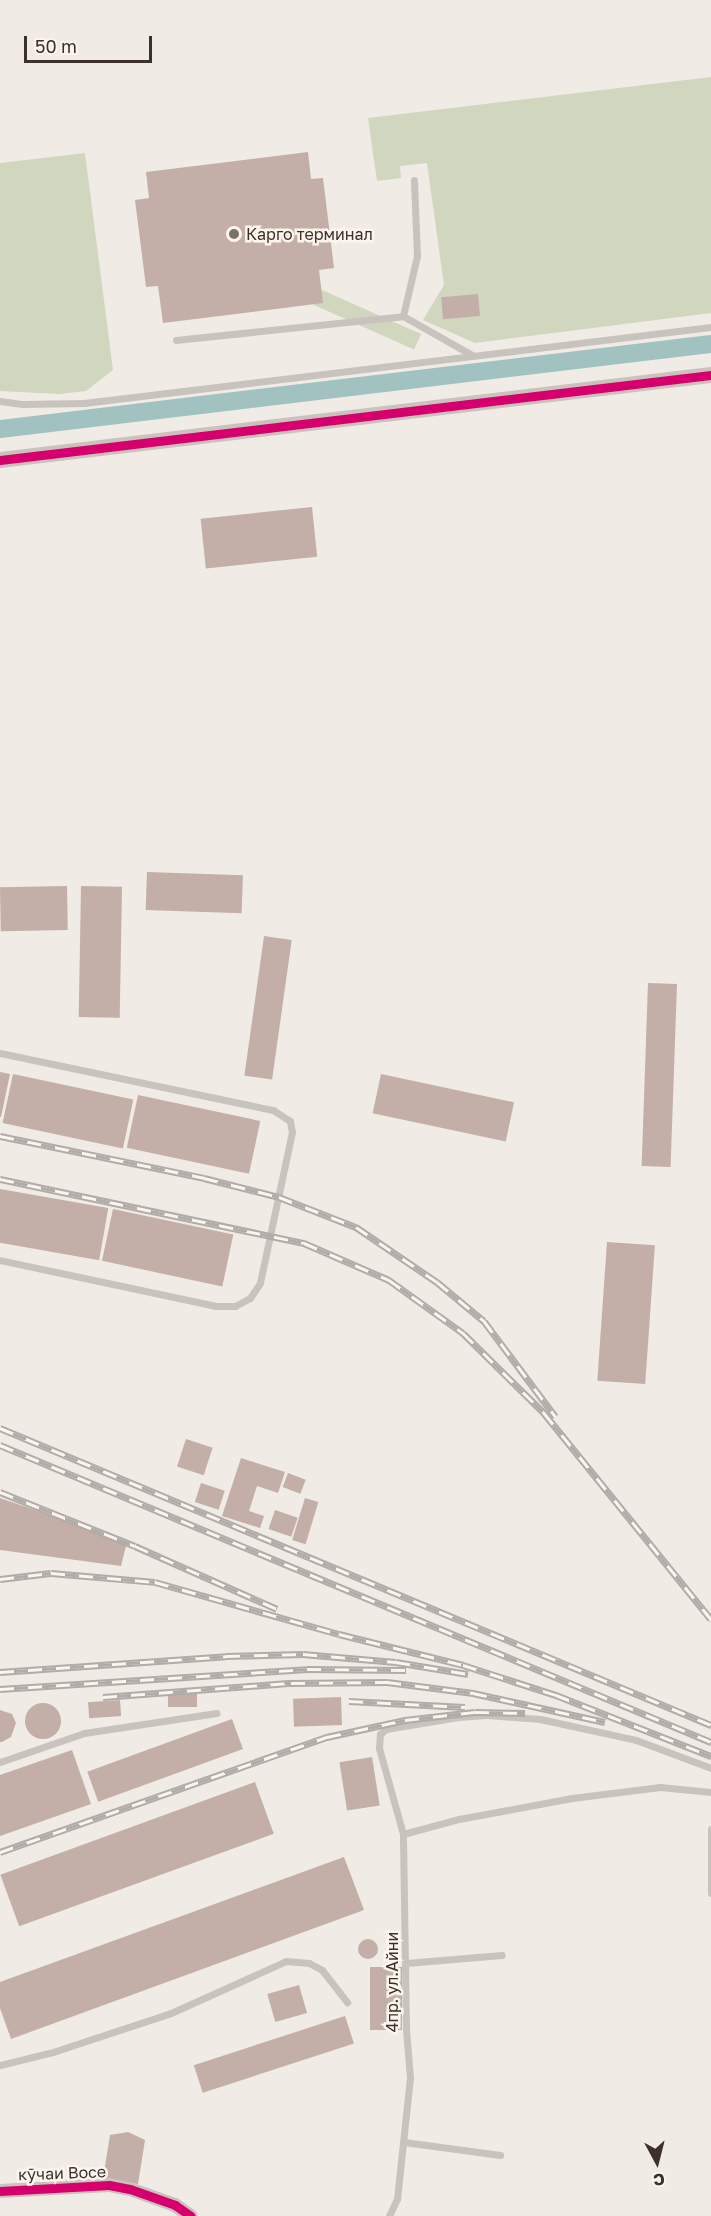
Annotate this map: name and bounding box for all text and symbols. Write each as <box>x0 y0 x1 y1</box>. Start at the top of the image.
scale bar <box>27 24 154 62</box>
text: 50 m <box>35 35 77 57</box>
place label: Карго терминал <box>246 224 373 244</box>
marker: Карго терминал <box>227 227 241 241</box>
street label: 4пр. ул.Айни <box>382 1932 402 2032</box>
north arrow <box>627 2132 687 2192</box>
street label: кӯчаи Восе <box>18 2162 106 2184</box>
text: С <box>652 2169 666 2190</box>

